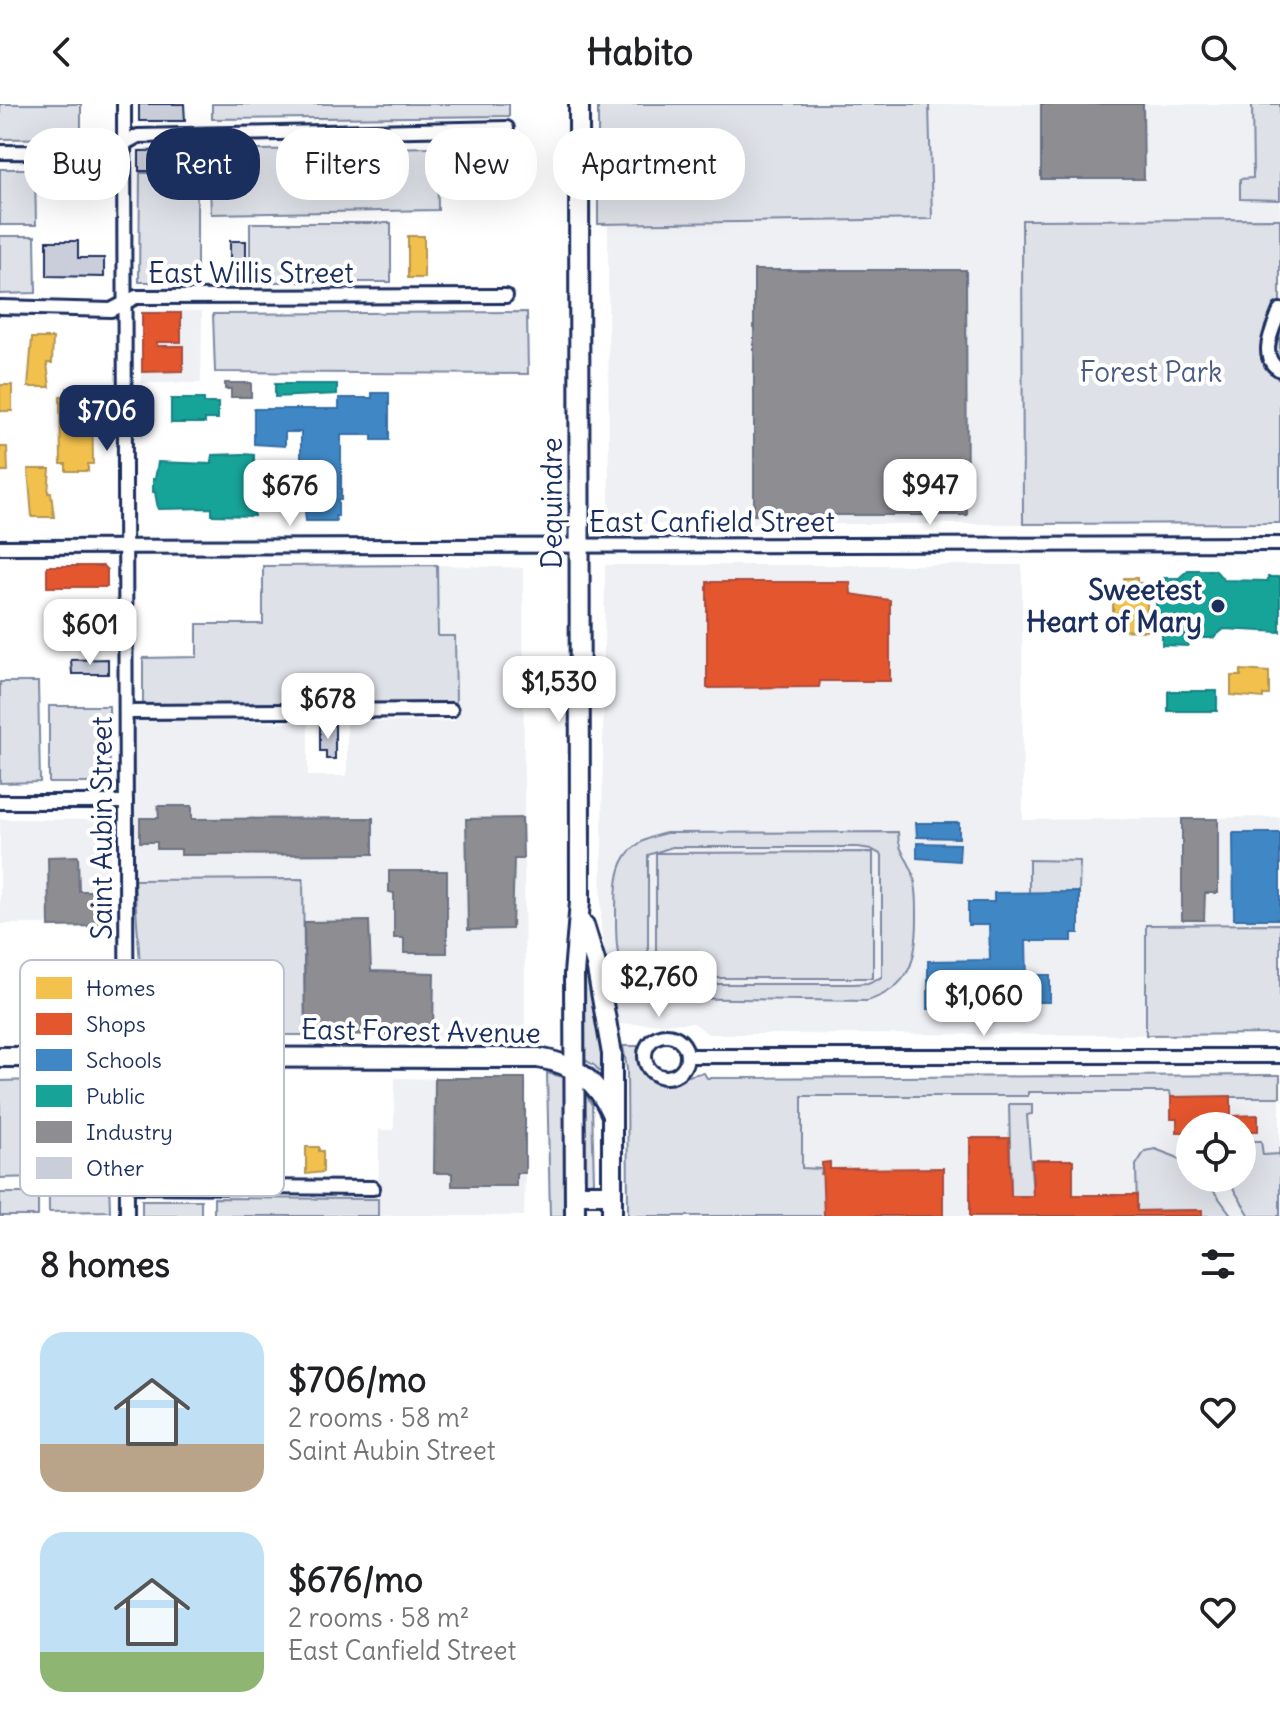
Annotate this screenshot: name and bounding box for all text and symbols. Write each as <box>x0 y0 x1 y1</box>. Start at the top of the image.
icon: back <box>40 30 84 74</box>
text: Habito <box>587 30 693 75</box>
icon: search <box>1196 30 1240 74</box>
chip: Buy <box>24 128 130 200</box>
chip: Rent <box>146 128 260 200</box>
chip: Filters <box>276 128 409 200</box>
chip: New <box>425 128 537 200</box>
chip: Apartment <box>553 128 745 200</box>
street label: East Willis Street <box>148 255 354 291</box>
park label: Forest Park <box>1080 354 1222 390</box>
pin: $706 <box>60 385 154 453</box>
text: $706 <box>77 394 137 427</box>
street label: Dequindre <box>534 437 570 569</box>
pin: $947 <box>883 459 977 527</box>
pin: $676 <box>243 460 337 528</box>
text: $947 <box>902 468 958 501</box>
text: $676 <box>262 469 318 502</box>
street label: East Canfield Street <box>589 504 835 540</box>
place label: Sweetest Heart of Mary <box>1026 572 1203 640</box>
marker: Sweetest Heart of Mary <box>1209 597 1227 615</box>
pin: $601 <box>43 599 137 667</box>
text: $601 <box>62 608 118 641</box>
pin: $1,530 <box>494 656 624 724</box>
text: $1,530 <box>521 665 597 698</box>
pin: $678 <box>281 673 375 741</box>
text: $678 <box>299 682 357 715</box>
street label: Saint Aubin Street <box>84 716 120 940</box>
pin: $2,760 <box>594 951 724 1019</box>
legend <box>20 960 284 1196</box>
text: $2,760 <box>620 960 698 993</box>
pin: $1,060 <box>919 970 1049 1038</box>
text: Homes <box>86 974 155 1002</box>
text: $1,060 <box>945 979 1023 1012</box>
text: Shops <box>86 1010 146 1038</box>
street label: East Forest Avenue <box>301 1011 541 1051</box>
text: Schools <box>86 1046 162 1074</box>
text: Public <box>86 1082 145 1110</box>
map controls <box>1176 1112 1256 1192</box>
button: locate <box>1176 1112 1256 1192</box>
text: Industry <box>86 1118 173 1146</box>
text: Other <box>86 1154 144 1182</box>
icon: filters <box>1196 1242 1240 1286</box>
text: 8 homes <box>40 1243 170 1286</box>
text: $706/mo <box>288 1358 426 1401</box>
icon: home <box>104 1364 200 1460</box>
icon: heart <box>1196 1390 1240 1434</box>
text: 2 rooms · 58 m² <box>288 1401 469 1434</box>
text: Saint Aubin Street <box>288 1434 496 1467</box>
text: $676/mo <box>288 1558 423 1601</box>
icon: home <box>104 1564 200 1660</box>
icon: heart <box>1196 1590 1240 1634</box>
text: 2 rooms · 58 m² <box>288 1601 469 1634</box>
text: East Canfield Street <box>288 1634 516 1667</box>

